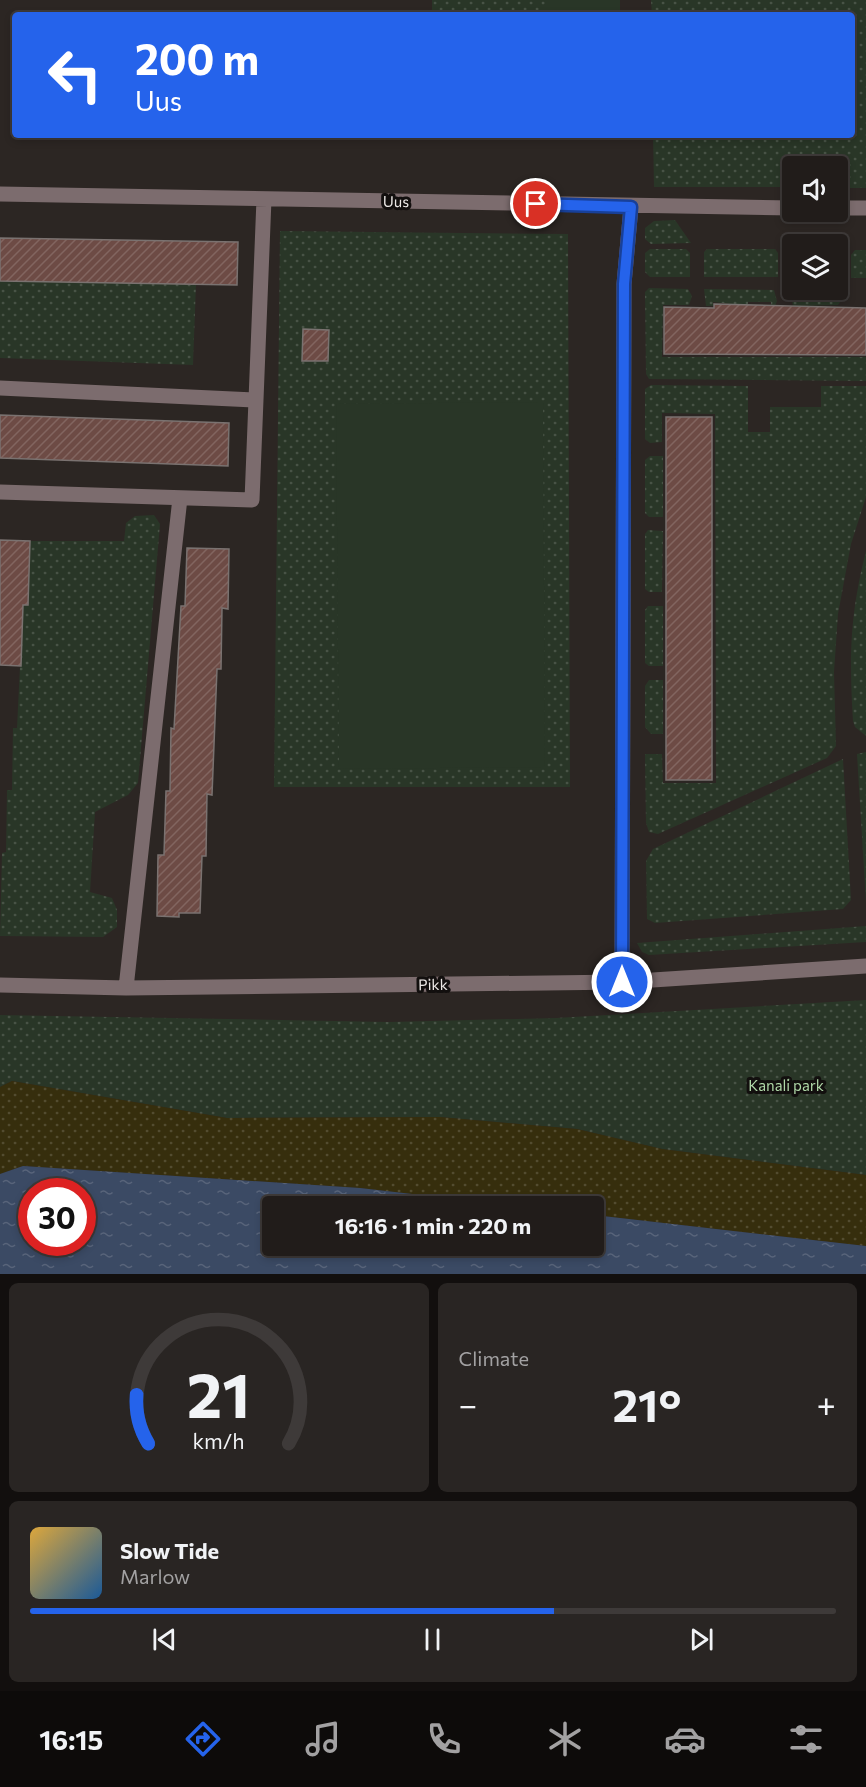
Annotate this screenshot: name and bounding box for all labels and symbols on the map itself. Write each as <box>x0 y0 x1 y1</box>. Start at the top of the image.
pin <box>510 178 561 229</box>
street label: Uus <box>383 192 409 210</box>
position arrow <box>590 950 654 1014</box>
street label: Pikk <box>418 975 448 993</box>
park label: Kanali park <box>748 1076 824 1094</box>
speed limit sign: 30 <box>18 1178 96 1256</box>

